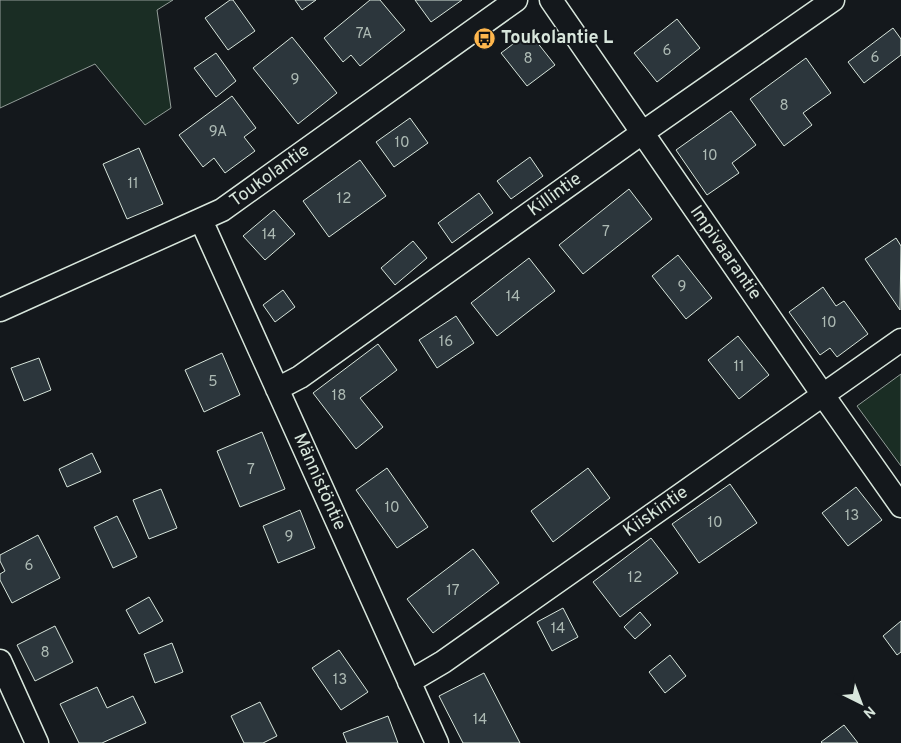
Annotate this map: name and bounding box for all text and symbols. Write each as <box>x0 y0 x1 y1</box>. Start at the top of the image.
house number: 7A <box>356 25 372 44</box>
bus stop icon: Toukolantie L <box>473 26 497 50</box>
place label: Toukolantie L <box>501 27 613 50</box>
house number: 6 <box>663 42 672 61</box>
house number: 6 <box>871 49 880 68</box>
house number: 8 <box>523 50 533 69</box>
house number: 9 <box>291 71 299 90</box>
house number: 8 <box>779 97 789 116</box>
house number: 9A <box>209 123 227 142</box>
house number: 10 <box>394 134 410 153</box>
street label: Toukolantie <box>226 139 314 213</box>
house number: 10 <box>702 147 718 166</box>
street label: Killintie <box>524 168 586 222</box>
house number: 11 <box>127 175 139 194</box>
house number: 12 <box>337 190 351 209</box>
street label: Impivaarantie <box>684 201 766 305</box>
house number: 7 <box>602 223 610 242</box>
house number: 14 <box>262 226 276 245</box>
house number: 9 <box>678 278 686 297</box>
house number: 14 <box>506 288 520 307</box>
house number: 10 <box>821 314 837 333</box>
house number: 16 <box>439 333 453 352</box>
house number: 11 <box>733 358 745 377</box>
house number: 5 <box>208 373 218 392</box>
house number: 18 <box>332 387 346 406</box>
street label: Männistöntie <box>287 430 351 534</box>
house number: 7 <box>247 461 255 480</box>
street label: Kiiskintie <box>619 481 693 543</box>
house number: 10 <box>384 499 400 518</box>
house number: 13 <box>845 507 859 526</box>
house number: 10 <box>707 514 723 533</box>
house number: 9 <box>285 528 293 547</box>
house number: 6 <box>25 557 34 576</box>
house number: 12 <box>628 569 642 588</box>
house number: 17 <box>446 582 460 601</box>
house number: 14 <box>551 620 565 639</box>
house number: 8 <box>40 644 50 663</box>
house number: 13 <box>333 671 347 690</box>
north arrow <box>836 678 886 728</box>
text: N <box>859 702 878 721</box>
house number: 14 <box>473 711 487 730</box>

